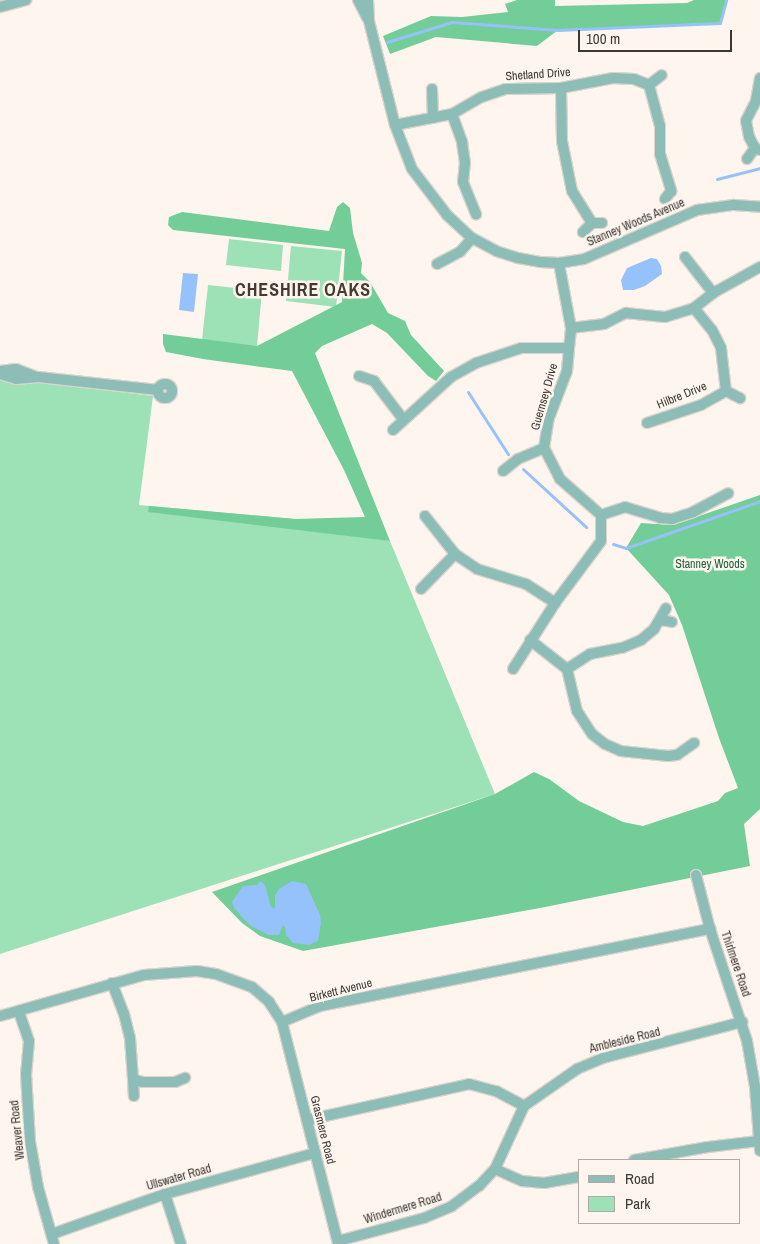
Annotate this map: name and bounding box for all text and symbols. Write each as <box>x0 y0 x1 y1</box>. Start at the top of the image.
scale bar <box>580 20 734 52</box>
text: 100 m <box>586 28 620 49</box>
street label: Shetland Drive <box>505 66 571 84</box>
street label: Stanney Woods Avenue <box>585 196 687 250</box>
district label: CHESHIRE OAKS <box>233 279 373 301</box>
street label: Guernsey Drive <box>529 362 561 432</box>
street label: Hilbre Drive <box>655 379 709 413</box>
park label: Stanney Woods <box>675 558 745 572</box>
street label: Thirlmere Road <box>717 929 753 999</box>
street label: Birkett Avenue <box>308 976 374 1006</box>
street label: Ambleside Road <box>588 1025 662 1057</box>
street label: Grasmere Road <box>307 1094 337 1166</box>
street label: Weaver Road <box>8 1099 28 1161</box>
legend <box>578 1159 740 1224</box>
street label: Ullswater Road <box>145 1162 213 1194</box>
text: Road <box>625 1168 654 1189</box>
street label: Windermere Road <box>362 1190 444 1228</box>
text: Park <box>625 1193 650 1214</box>

